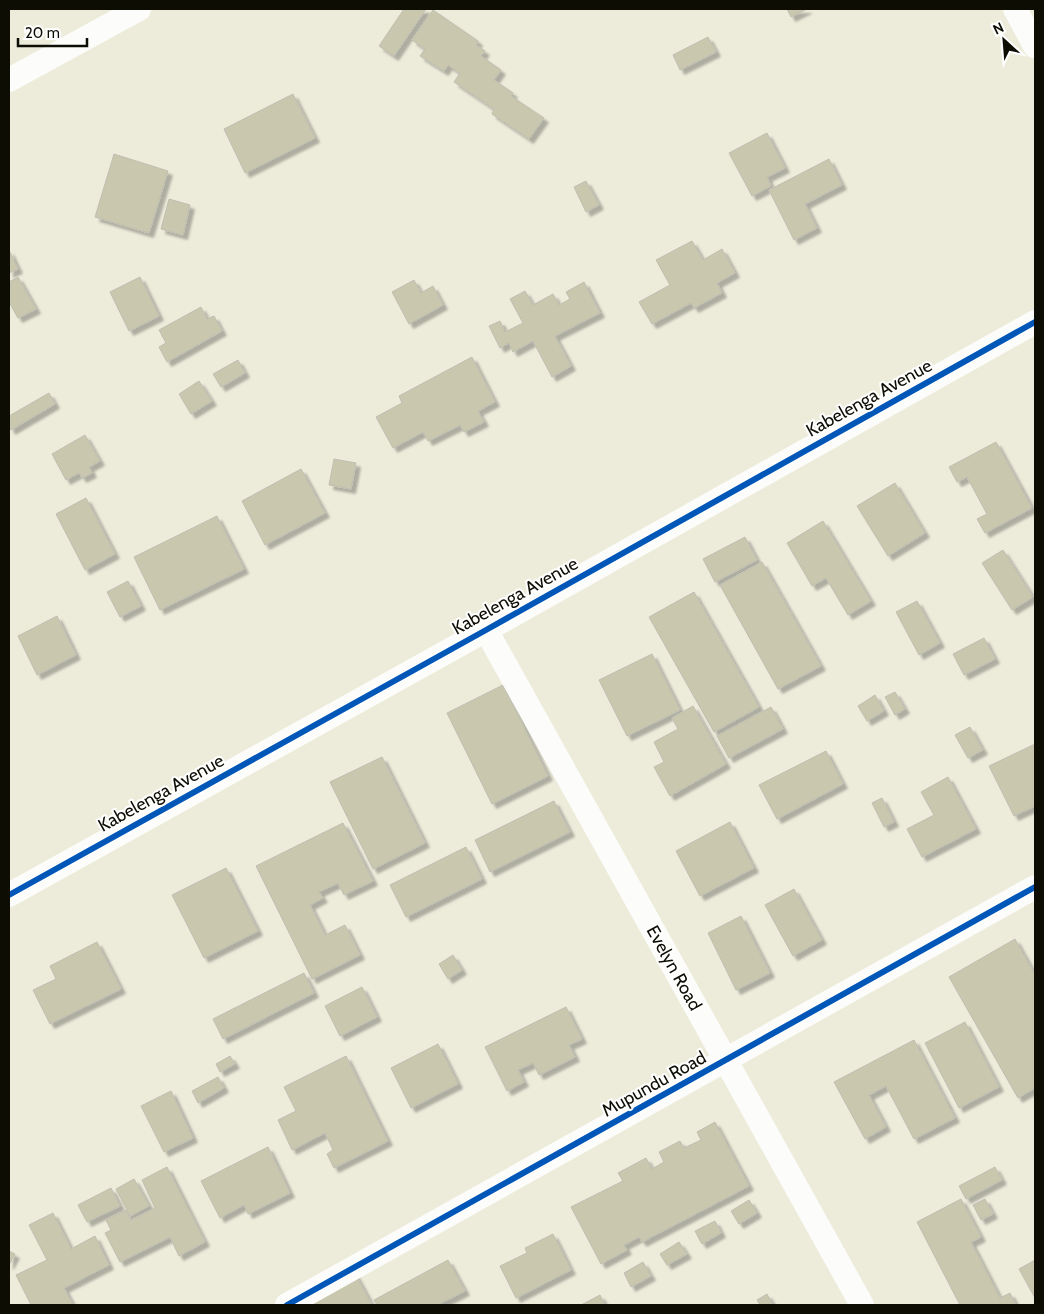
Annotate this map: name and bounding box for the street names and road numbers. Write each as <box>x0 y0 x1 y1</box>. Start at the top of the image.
street label: Kabelenga Avenue <box>802 354 936 442</box>
street label: Kabelenga Avenue <box>448 552 582 640</box>
street label: Kabelenga Avenue <box>94 749 228 837</box>
street label: Evelyn Road <box>642 922 706 1014</box>
street label: Mupundu Road <box>598 1046 710 1122</box>

